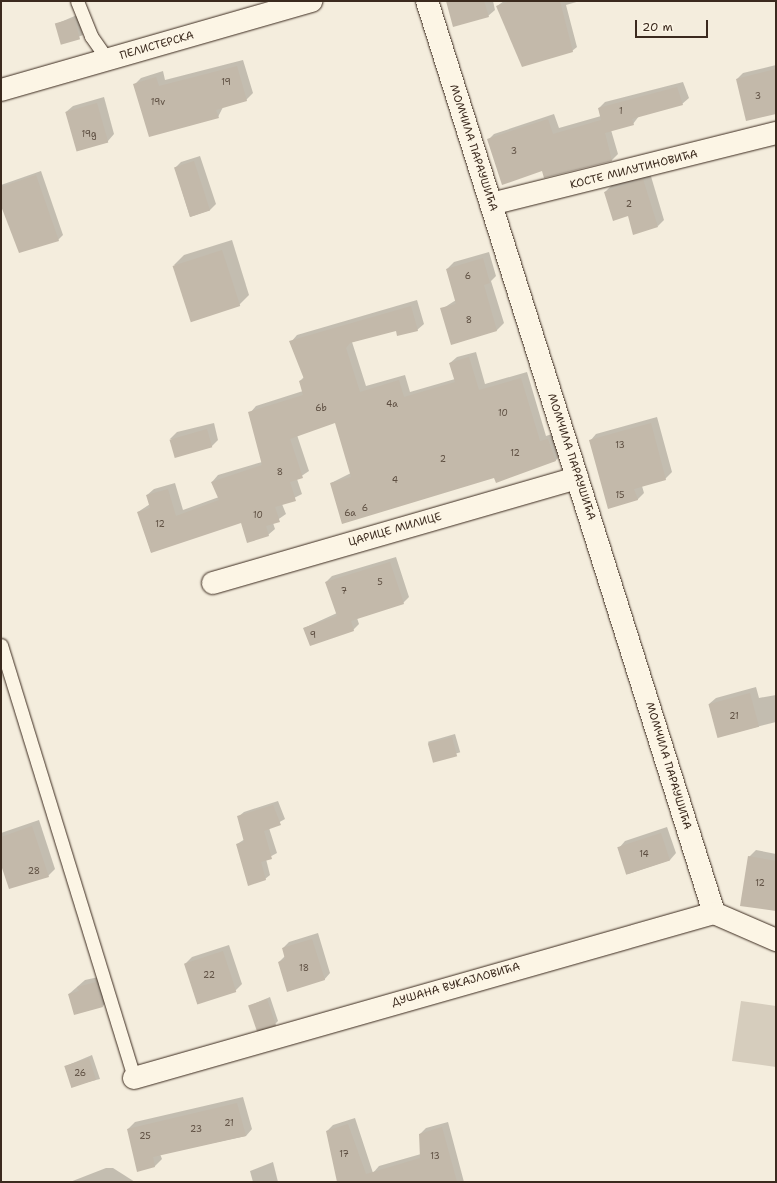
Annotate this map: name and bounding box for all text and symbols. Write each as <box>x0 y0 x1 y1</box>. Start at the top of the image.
scale bar <box>637 12 710 38</box>
text: 20 m <box>642 19 673 35</box>
street label: ПЕЛИСТЕРСКА <box>118 29 196 63</box>
house number: 19 <box>221 77 231 87</box>
street label: МОМЧИЛА ПАРАУШИЋА <box>446 83 500 213</box>
house number: 3 <box>755 91 761 101</box>
house number: 19v <box>151 97 165 107</box>
house number: 1 <box>619 106 623 116</box>
house number: 19g <box>81 129 97 139</box>
house number: 3 <box>511 146 517 156</box>
street label: КОСТЕ МИЛУТИНОВИЋА <box>569 148 699 192</box>
house number: 2 <box>626 199 632 209</box>
house number: 6 <box>465 271 471 281</box>
house number: 8 <box>466 315 472 325</box>
street label: МОМЧИЛА ПАРАУШИЋА <box>544 392 598 522</box>
house number: 4a <box>386 399 398 409</box>
house number: 6b <box>315 403 327 413</box>
house number: 10 <box>498 408 508 418</box>
house number: 13 <box>615 440 625 450</box>
house number: 12 <box>510 448 520 458</box>
house number: 2 <box>440 454 446 464</box>
house number: 8 <box>277 467 283 477</box>
house number: 4 <box>392 475 398 485</box>
house number: 15 <box>615 490 625 500</box>
house number: 6 <box>362 503 368 513</box>
house number: 6a <box>344 508 356 518</box>
house number: 10 <box>253 510 263 520</box>
street label: ЦАРИЦЕ МИЛИЦЕ <box>347 510 443 550</box>
house number: 12 <box>155 519 165 529</box>
house number: 5 <box>377 577 383 587</box>
house number: 7 <box>341 586 347 596</box>
house number: 9 <box>310 630 316 640</box>
street label: МОМЧИЛА ПАРАУШИЋА <box>642 701 694 831</box>
house number: 21 <box>729 711 739 721</box>
house number: 14 <box>639 849 649 859</box>
house number: 28 <box>28 866 40 876</box>
house number: 12 <box>755 878 765 888</box>
street label: ДУШАНА ВУКАЈЛОВИЋА <box>390 960 522 1010</box>
house number: 18 <box>299 963 309 973</box>
house number: 22 <box>203 970 215 980</box>
house number: 26 <box>74 1068 86 1078</box>
house number: 21 <box>224 1118 234 1128</box>
house number: 23 <box>190 1124 202 1134</box>
house number: 25 <box>139 1131 151 1141</box>
house number: 17 <box>339 1149 349 1159</box>
house number: 13 <box>430 1151 440 1161</box>

